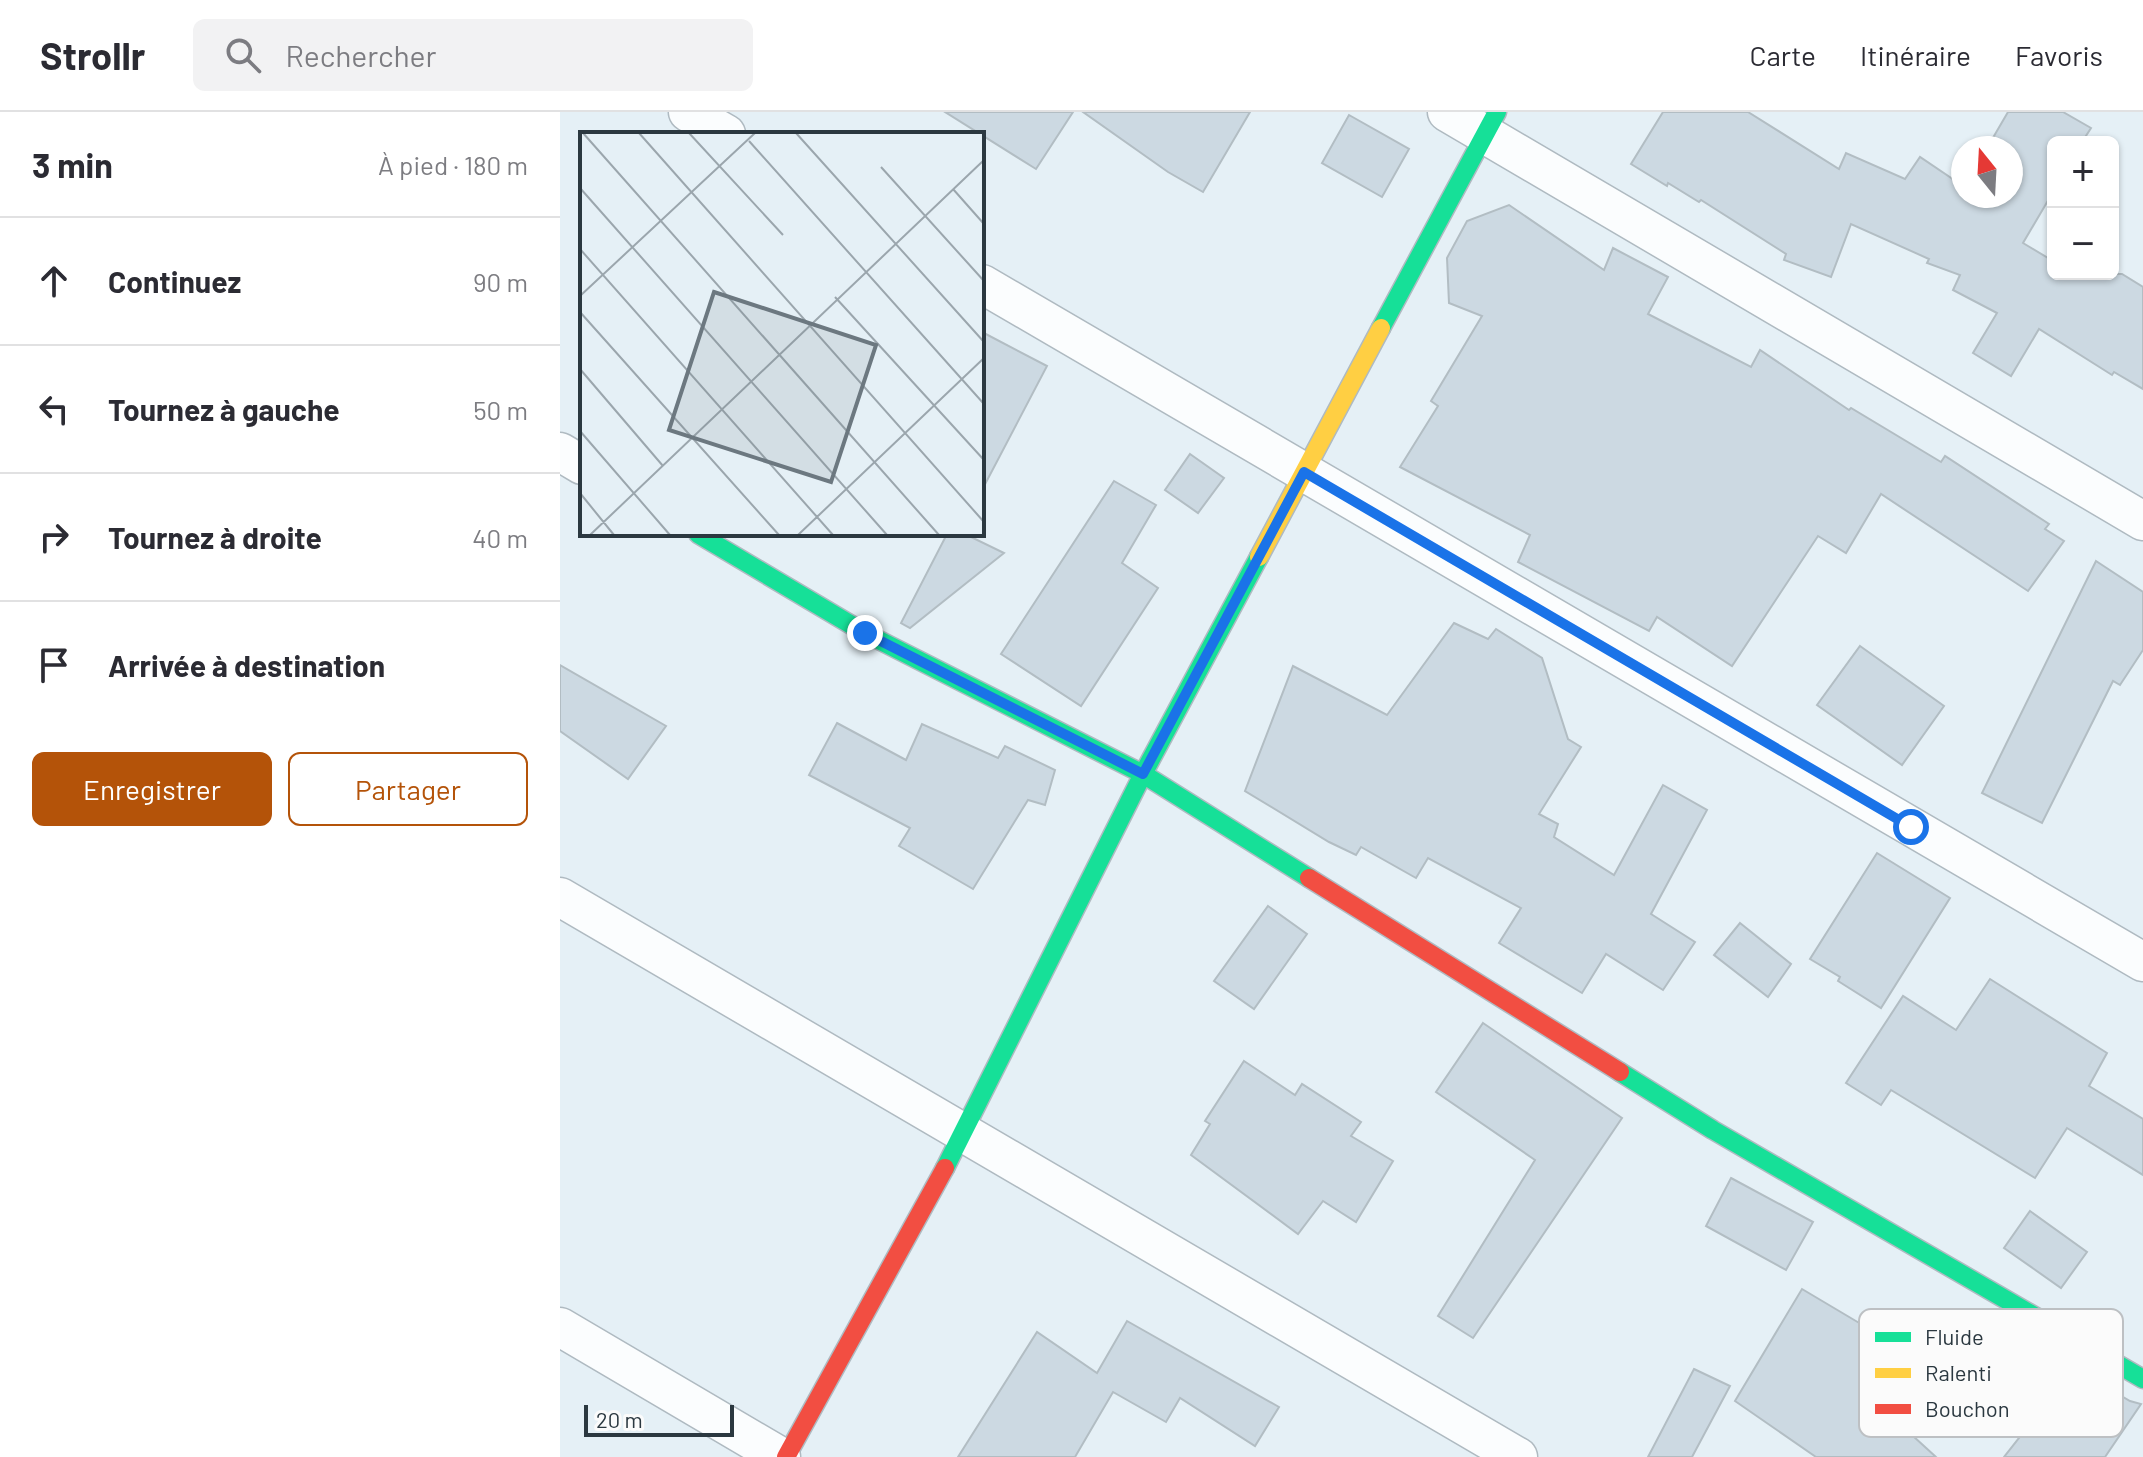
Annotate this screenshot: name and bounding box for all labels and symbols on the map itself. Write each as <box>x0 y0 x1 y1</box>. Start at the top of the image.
inset map <box>580 132 984 536</box>
north arrow <box>1951 136 2023 208</box>
route end <box>847 615 883 651</box>
route start <box>1893 809 1929 845</box>
legend <box>1859 1309 2123 1437</box>
text: Fluide <box>1925 1323 1984 1349</box>
text: Ralenti <box>1925 1359 1992 1385</box>
text: Bouchon <box>1925 1395 2010 1421</box>
scale bar <box>584 1401 734 1437</box>

